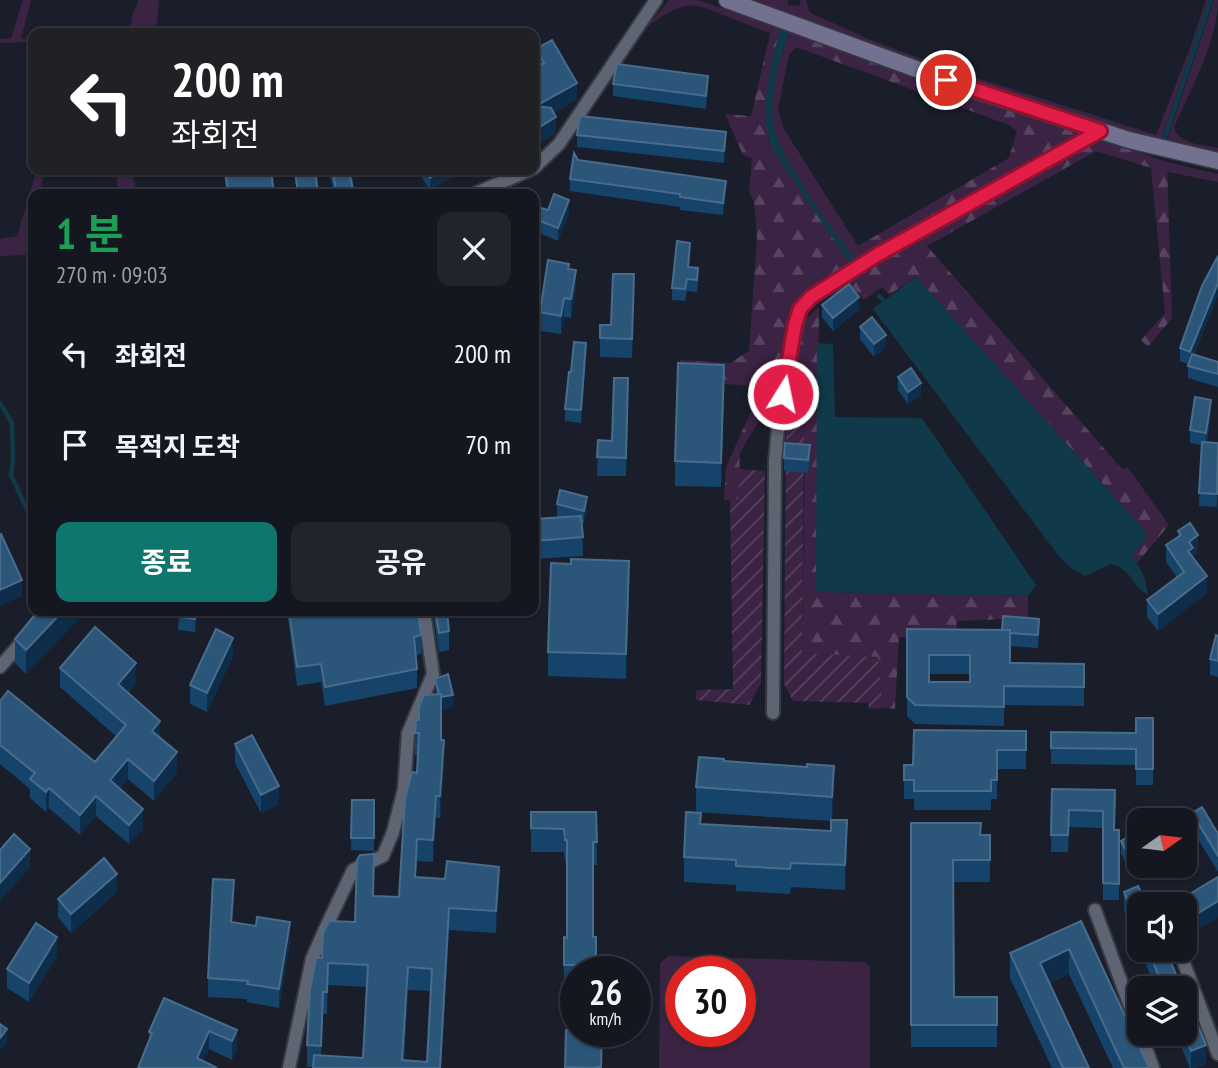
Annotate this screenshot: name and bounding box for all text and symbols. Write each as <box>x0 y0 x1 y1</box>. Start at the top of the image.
text: 200 m <box>171 47 284 111</box>
pin <box>916 50 976 110</box>
icon: left <box>56 56 147 147</box>
icon: arrive <box>927 61 965 99</box>
text: 좌회전 <box>171 113 259 155</box>
text: 1 분 <box>56 206 123 261</box>
button: close <box>437 212 511 286</box>
text: 270 m · 09:03 <box>56 260 168 289</box>
icon: left <box>56 335 94 373</box>
text: 200 m <box>453 337 511 370</box>
text: 좌회전 <box>115 339 187 372</box>
position arrow <box>746 357 820 431</box>
icon: arrive <box>56 426 94 464</box>
text: 70 m <box>465 428 511 461</box>
text: 목적지 도착 <box>115 430 240 463</box>
button: 종료 <box>56 522 277 602</box>
button: 공유 <box>291 522 511 602</box>
north arrow <box>1127 808 1197 878</box>
map controls <box>1127 808 1197 1046</box>
button: sound <box>1127 892 1197 962</box>
speed limit sign: 30 <box>665 956 756 1047</box>
text: 26 <box>589 969 622 1015</box>
button: layers <box>1127 976 1197 1046</box>
text: km/h <box>590 1007 621 1030</box>

